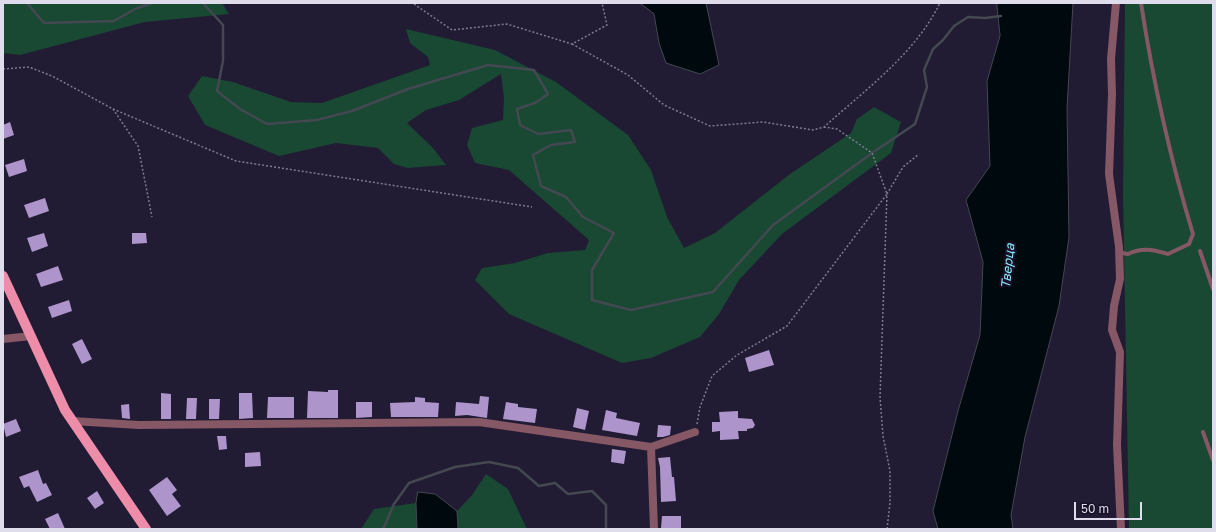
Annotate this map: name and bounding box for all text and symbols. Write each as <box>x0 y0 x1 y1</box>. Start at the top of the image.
water label: Тверца <box>998 243 1018 289</box>
scale bar <box>1076 494 1144 520</box>
text: 50 m <box>1081 501 1109 516</box>

